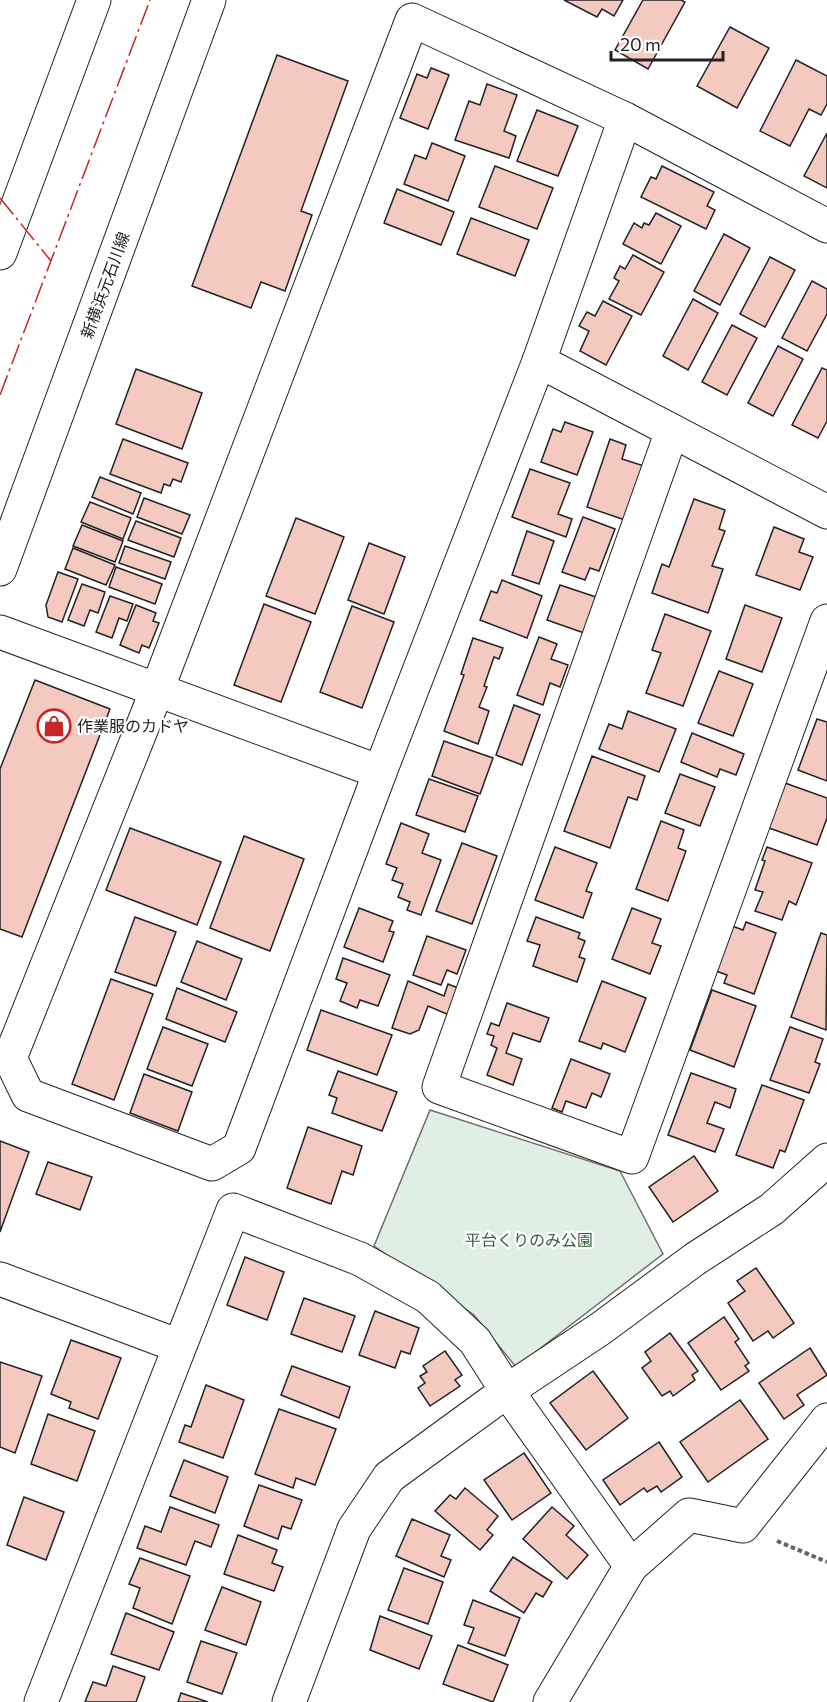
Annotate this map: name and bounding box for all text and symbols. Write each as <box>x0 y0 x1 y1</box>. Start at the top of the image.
scale bar <box>611 24 724 62</box>
text: 20 m <box>620 33 661 55</box>
street label: 新横浜元石川線 <box>76 229 133 341</box>
shop icon: 作業服のカドヤ <box>36 708 72 744</box>
place label: 作業服のカドヤ <box>77 716 189 735</box>
park label: 平台くりのみ公園 <box>465 1230 593 1249</box>

